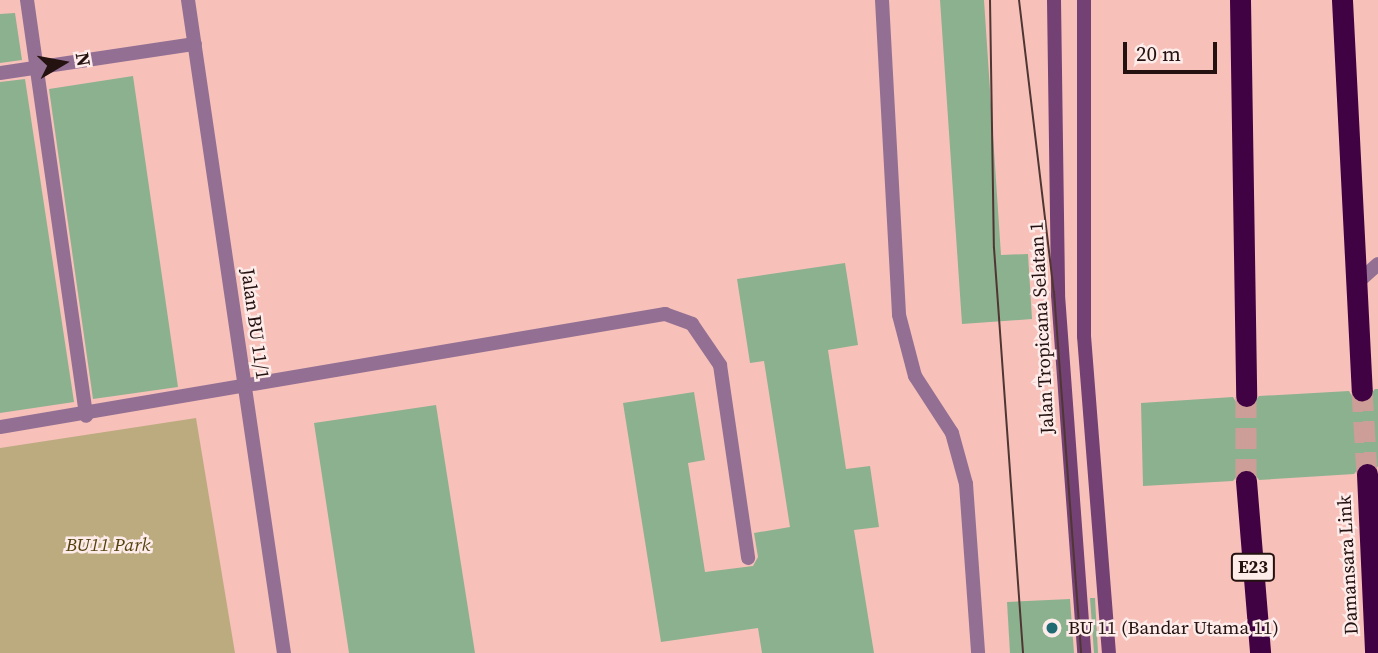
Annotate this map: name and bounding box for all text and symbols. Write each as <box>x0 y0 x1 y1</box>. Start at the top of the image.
north arrow <box>28 28 98 98</box>
scale bar <box>1126 28 1220 72</box>
text: 20 m <box>1136 39 1181 68</box>
text: N <box>70 50 98 68</box>
street label: Jalan Tropicana Selatan 1 <box>1025 221 1059 435</box>
street label: Jalan BU 11/1 <box>236 267 274 381</box>
street label: Damansara Link <box>1333 495 1363 635</box>
park label: BU11 Park <box>66 534 150 556</box>
road number: E23 <box>1230 552 1276 582</box>
place label: BU 11 (Bandar Utama 11) <box>1068 617 1279 639</box>
marker: BU 11 (Bandar Utama 11) <box>1042 618 1062 638</box>

